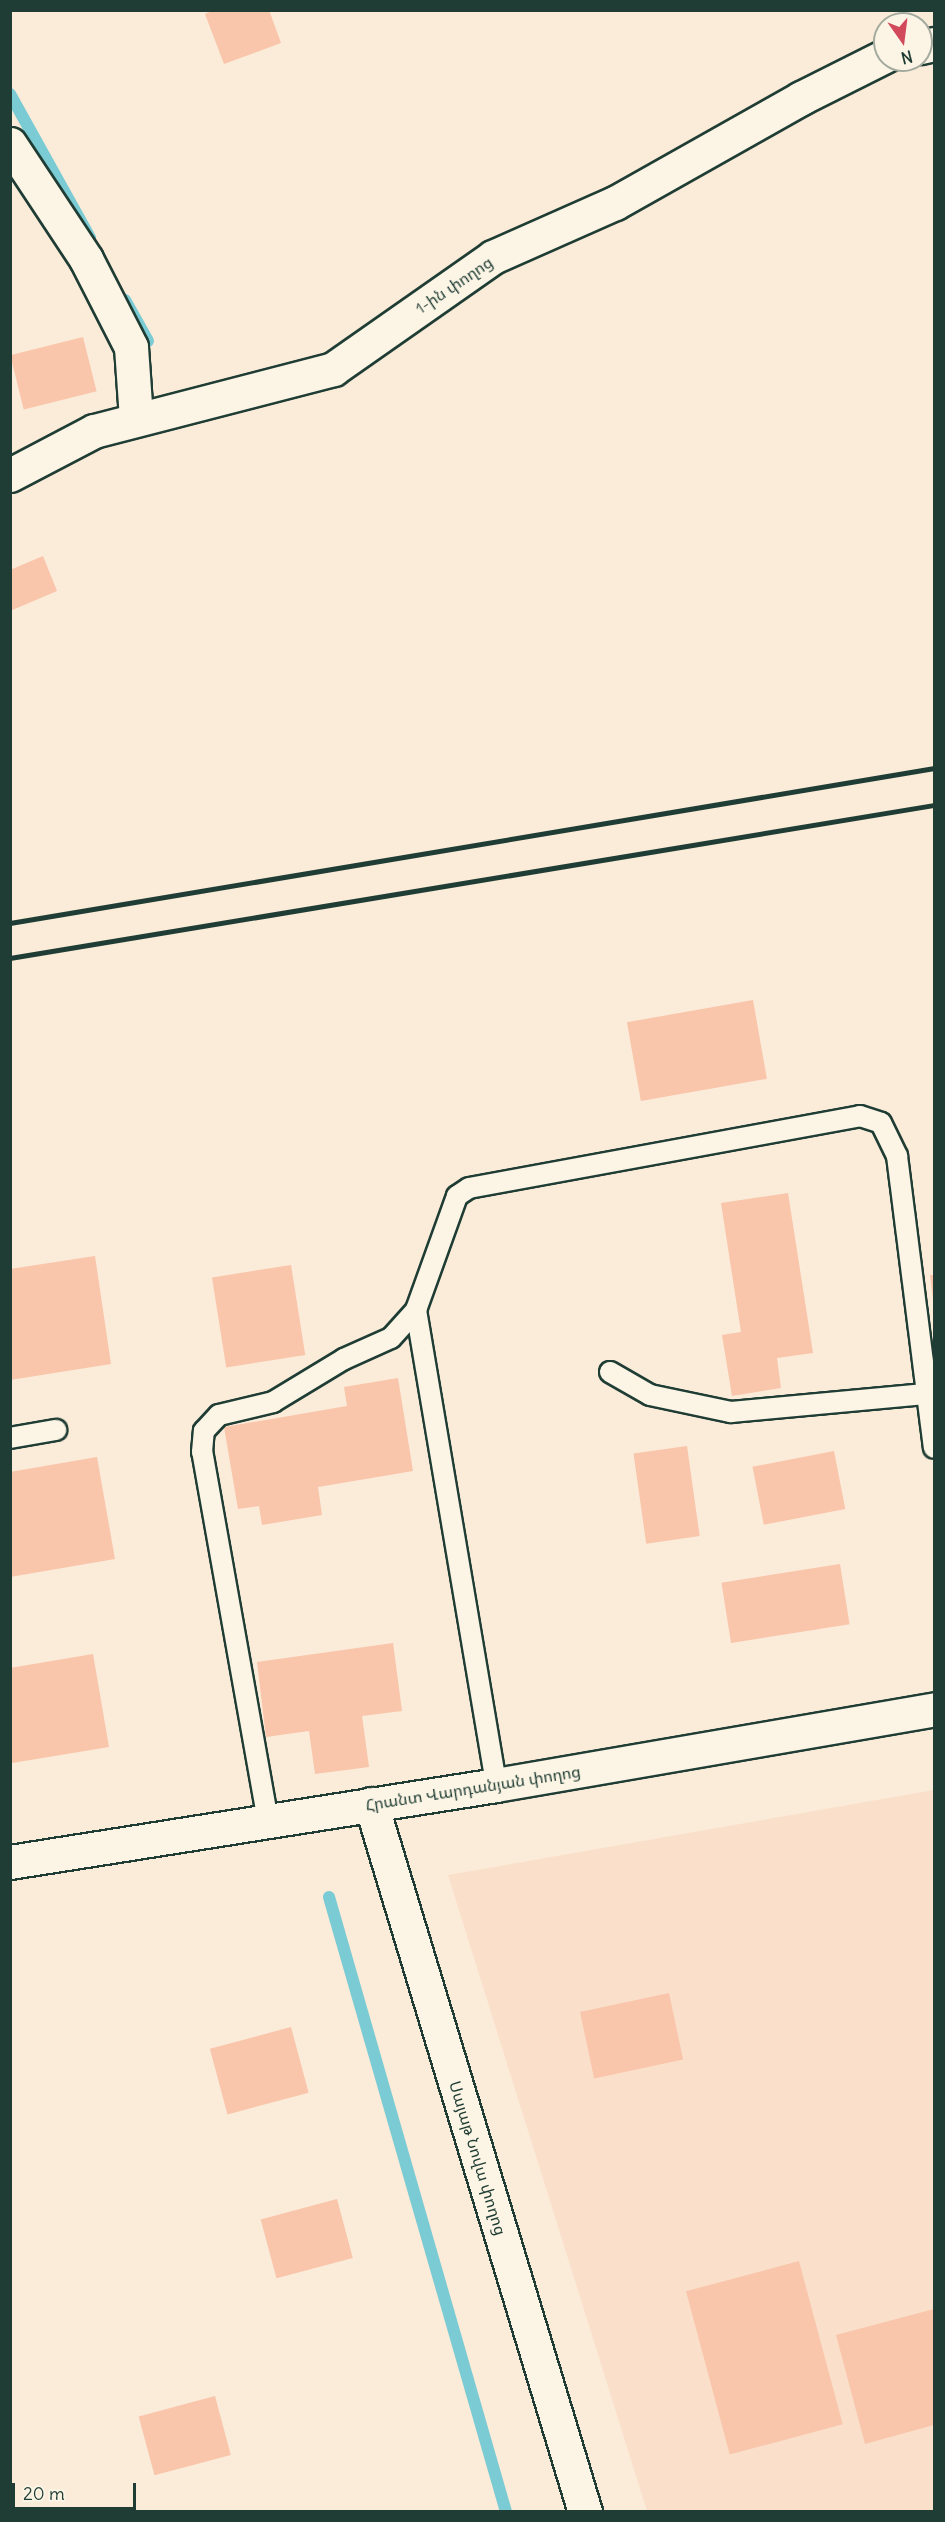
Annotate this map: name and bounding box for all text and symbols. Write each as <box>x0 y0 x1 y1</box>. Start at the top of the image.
north arrow <box>873 12 933 72</box>
text: N <box>899 46 915 69</box>
street label: 1-ին փողոց <box>412 252 496 318</box>
street label: Հրանտ Վարդանյան փողոց <box>364 1761 582 1815</box>
street label: Սայաթ Նովա փողոց <box>445 2079 511 2237</box>
scale bar <box>15 2471 140 2509</box>
text: 20 m <box>23 2482 65 2505</box>

